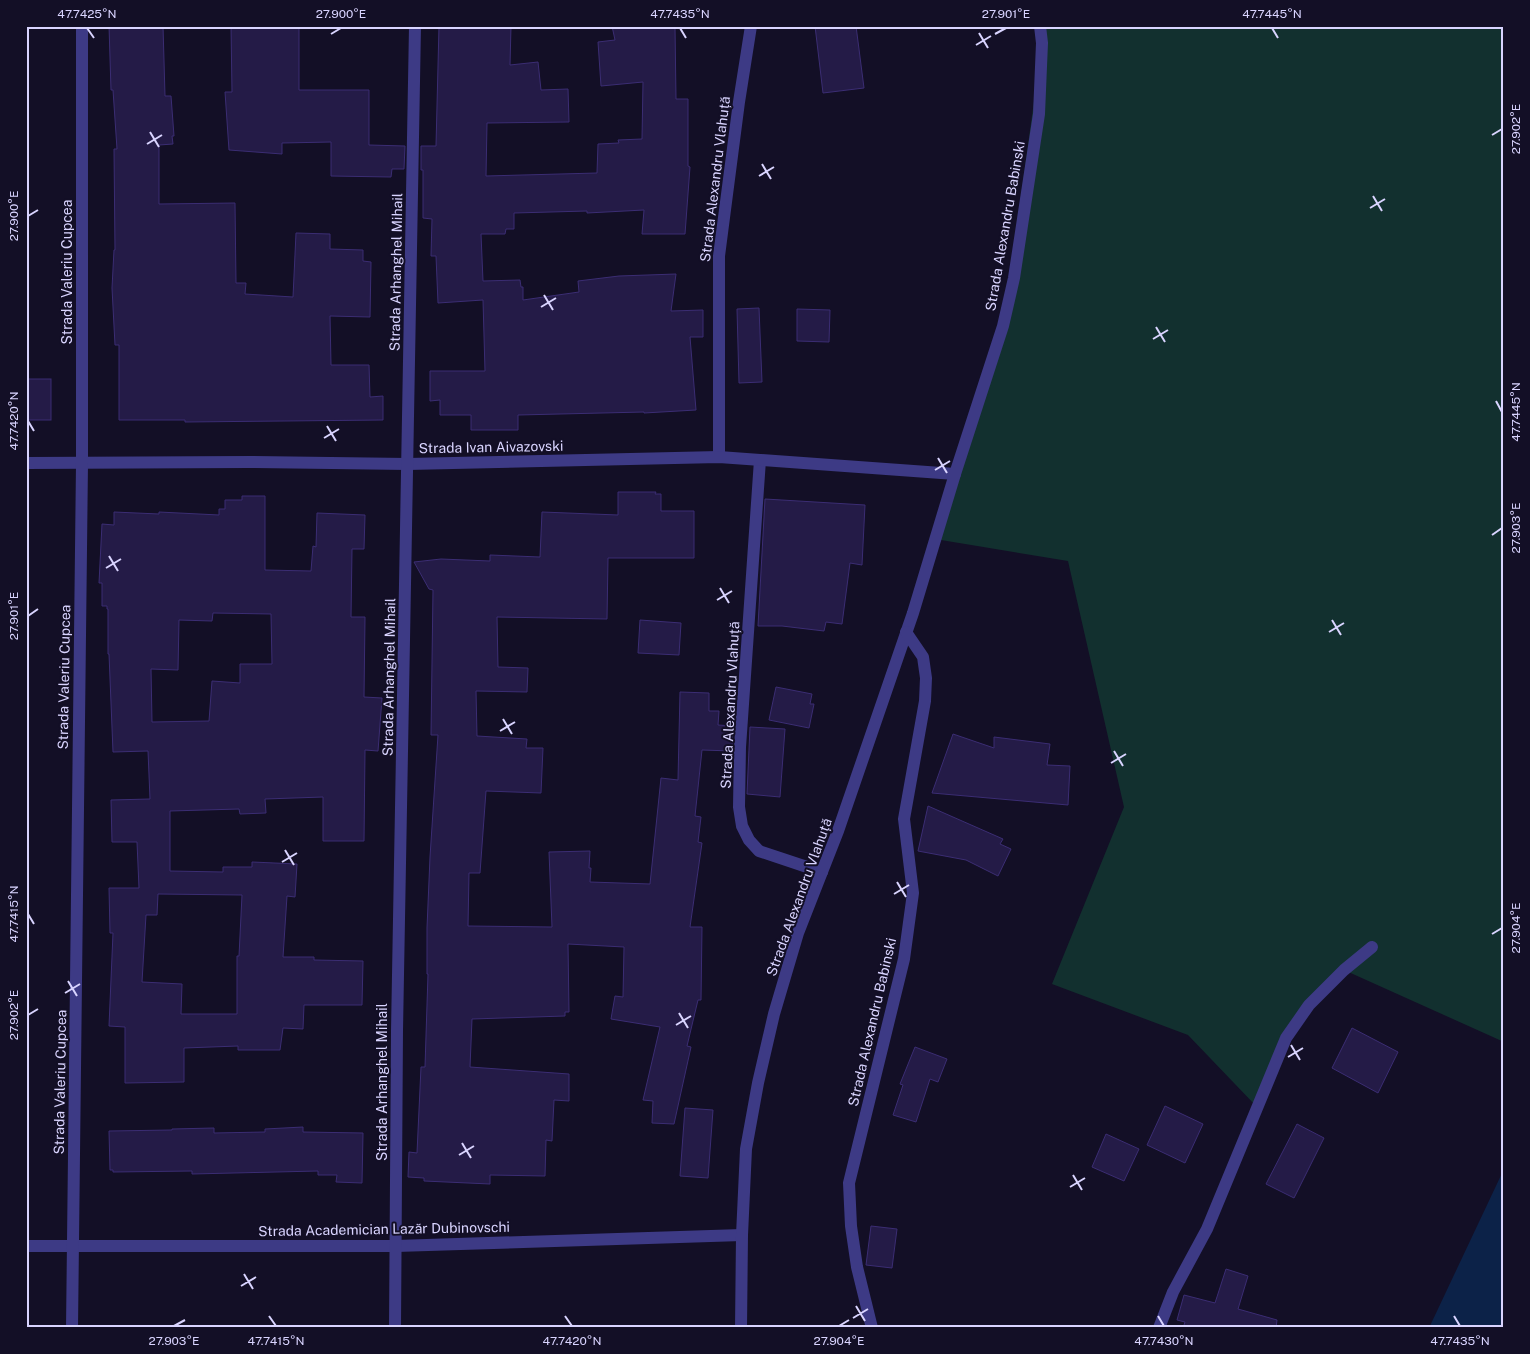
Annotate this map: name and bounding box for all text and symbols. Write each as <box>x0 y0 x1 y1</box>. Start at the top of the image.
text: 47.7425°N <box>57 7 117 21</box>
text: 27.900°E <box>316 7 366 21</box>
text: 47.7435°N <box>650 7 710 21</box>
text: 27.901°E <box>982 7 1030 21</box>
text: 47.7445°N <box>1242 7 1302 21</box>
street label: Strada Аlexandru Vlahuță <box>697 95 733 263</box>
text: 27.902°E <box>1509 104 1523 154</box>
street label: Strada Alexandru Babinski <box>982 140 1028 312</box>
text: 27.900°E <box>7 191 21 241</box>
street label: Strada Arhanghel Mihail <box>387 193 405 351</box>
street label: Strada Valeriu Cupcea <box>59 200 75 344</box>
text: 47.7445°N <box>1509 382 1523 442</box>
text: 47.7420°N <box>7 392 21 450</box>
street label: Strada Ivan Aivazovski <box>418 438 564 456</box>
text: 27.903°E <box>1509 503 1523 553</box>
text: 27.901°E <box>7 592 21 640</box>
street label: Strada Arhanghel Mihail <box>380 598 398 756</box>
street label: Strada Valeriu Cupcea <box>55 604 73 750</box>
street label: Strada Alexandru Vlahuță <box>718 621 742 789</box>
street label: Strada Аlexandru Vlahuță <box>763 816 835 978</box>
text: 47.7415°N <box>7 886 21 943</box>
text: 27.904°E <box>1509 903 1523 953</box>
street label: Strada Alexandru Babinski <box>845 936 899 1108</box>
text: 27.902°E <box>7 990 21 1040</box>
street label: Strada Arhanghel Mihail <box>374 1003 390 1161</box>
street label: Strada Valeriu Cupcea <box>51 1009 69 1155</box>
street label: Strada Academician Lazăr Dubinovschi <box>258 1219 510 1239</box>
text: 27.903°E <box>149 1334 199 1348</box>
text: 47.7415°N <box>248 1334 305 1348</box>
text: 47.7420°N <box>543 1334 601 1348</box>
text: 27.904°E <box>814 1334 864 1348</box>
text: 47.7430°N <box>1134 1334 1194 1348</box>
text: 47.7435°N <box>1430 1334 1490 1348</box>

